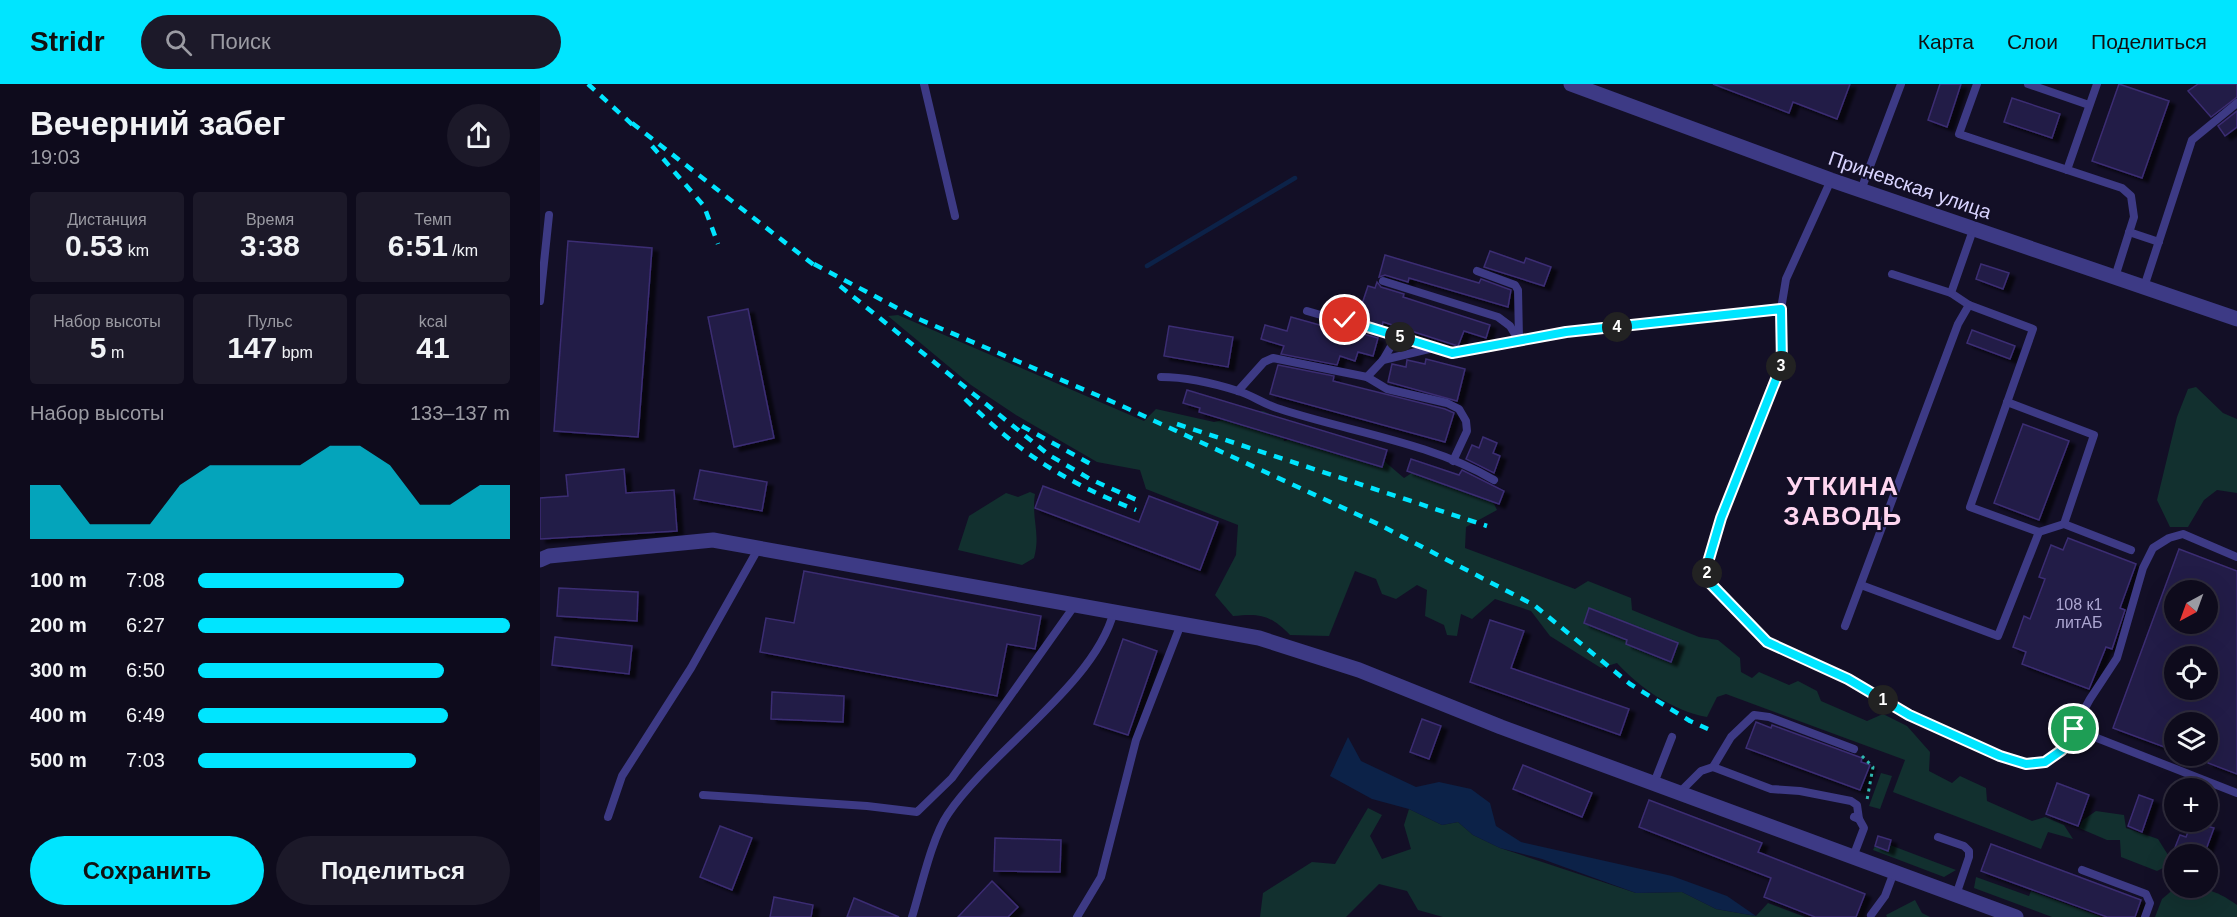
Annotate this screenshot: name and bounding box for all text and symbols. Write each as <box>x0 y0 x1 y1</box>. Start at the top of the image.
search box <box>141 15 561 69</box>
text: Stridr <box>30 26 105 57</box>
icon: search <box>162 26 195 59</box>
text: Поиск <box>210 29 271 54</box>
text: Карта <box>1918 30 1974 53</box>
text: Слои <box>2007 30 2058 53</box>
text: Поделиться <box>2091 30 2207 53</box>
button: share <box>447 104 510 167</box>
text: Вечерний забег <box>30 105 286 142</box>
text: 19:03 <box>30 146 80 168</box>
street label: Приневская улица <box>1826 147 1995 224</box>
text: Дистанция <box>67 211 147 228</box>
text: Время <box>246 211 294 228</box>
text: Темп <box>414 211 452 228</box>
text: 0.53 <box>65 229 123 262</box>
text: 3:38 <box>240 229 300 262</box>
text: 6:51 <box>388 229 448 262</box>
text: km <box>123 242 149 259</box>
text: /km <box>448 242 478 259</box>
pin <box>1319 294 1370 345</box>
icon: check <box>1328 303 1361 336</box>
pin: 4 <box>1602 312 1632 342</box>
text: Набор высоты <box>53 313 161 330</box>
text: Пульс <box>248 313 292 330</box>
text: kcal <box>419 313 447 330</box>
text: 4 <box>1613 318 1621 335</box>
pin: 5 <box>1385 322 1415 352</box>
text: 5 <box>1396 328 1404 345</box>
text: 5 <box>90 331 106 364</box>
text: 147 <box>227 331 277 364</box>
text: 41 <box>416 331 450 364</box>
text: m <box>106 344 124 361</box>
text: bpm <box>277 344 313 361</box>
pin: 3 <box>1766 351 1796 381</box>
text: 3 <box>1777 357 1785 374</box>
text: Набор высоты <box>30 402 164 424</box>
text: 133–137 m <box>410 402 510 424</box>
district label: УТКИНА ЗАВОДЬ <box>1783 471 1903 531</box>
pin: 2 <box>1692 558 1722 588</box>
text: 2 <box>1703 564 1711 581</box>
text: 100 m <box>30 569 87 591</box>
text: 7:08 <box>126 569 165 591</box>
north arrow <box>2164 580 2218 634</box>
map controls <box>2164 580 2218 898</box>
house number: 108 к1 литАБ <box>2055 596 2103 631</box>
text: 200 m <box>30 614 87 636</box>
text: 6:27 <box>126 614 165 636</box>
button: locate <box>2164 646 2218 700</box>
text: 300 m <box>30 659 87 681</box>
text: 6:50 <box>126 659 165 681</box>
pin: 1 <box>1868 685 1898 715</box>
text: 1 <box>1879 691 1887 708</box>
pin <box>2048 703 2099 754</box>
text: 400 m <box>30 704 87 726</box>
text: 6:49 <box>126 704 165 726</box>
icon: arrive <box>2057 712 2090 745</box>
button: layers <box>2164 712 2218 766</box>
text: 500 m <box>30 749 87 771</box>
text: 7:03 <box>126 749 165 771</box>
button: + <box>2164 778 2218 832</box>
button: Сохранить <box>30 836 264 905</box>
button: Поделиться <box>276 836 510 905</box>
button: − <box>2164 844 2218 898</box>

